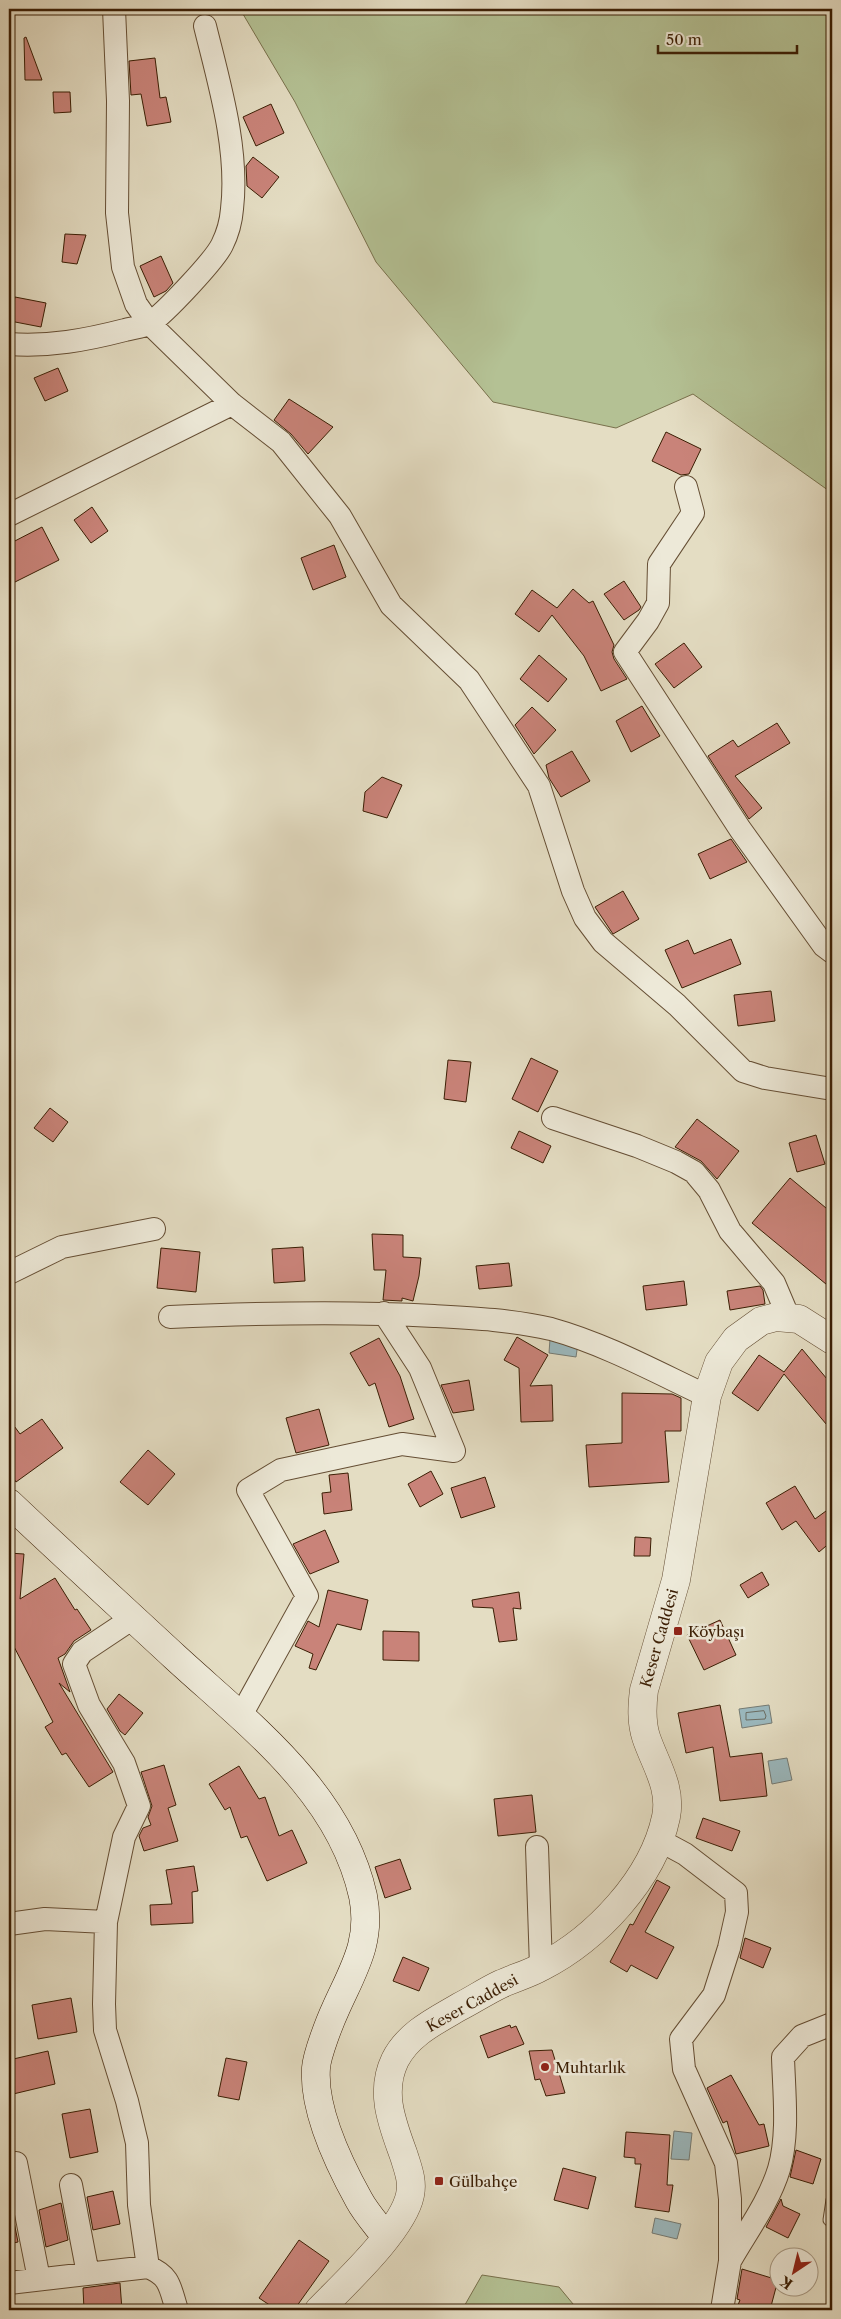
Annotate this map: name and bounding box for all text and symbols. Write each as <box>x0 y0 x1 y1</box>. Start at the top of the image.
scale bar <box>658 22 797 54</box>
text: 50 m <box>666 30 702 49</box>
street label: Keser Caddesi <box>636 1586 682 1690</box>
place label: Köybaşı <box>688 1622 745 1641</box>
marker: Köybaşı <box>672 1625 684 1637</box>
street label: Keser Caddesi <box>423 1970 522 2036</box>
place label: Muhtarlık <box>555 2058 627 2077</box>
marker: Muhtarlık <box>539 2061 551 2073</box>
place label: Gülbahçe <box>449 2172 517 2191</box>
marker: Gülbahçe <box>433 2175 445 2187</box>
north arrow <box>768 2246 818 2296</box>
text: K <box>776 2272 796 2293</box>

